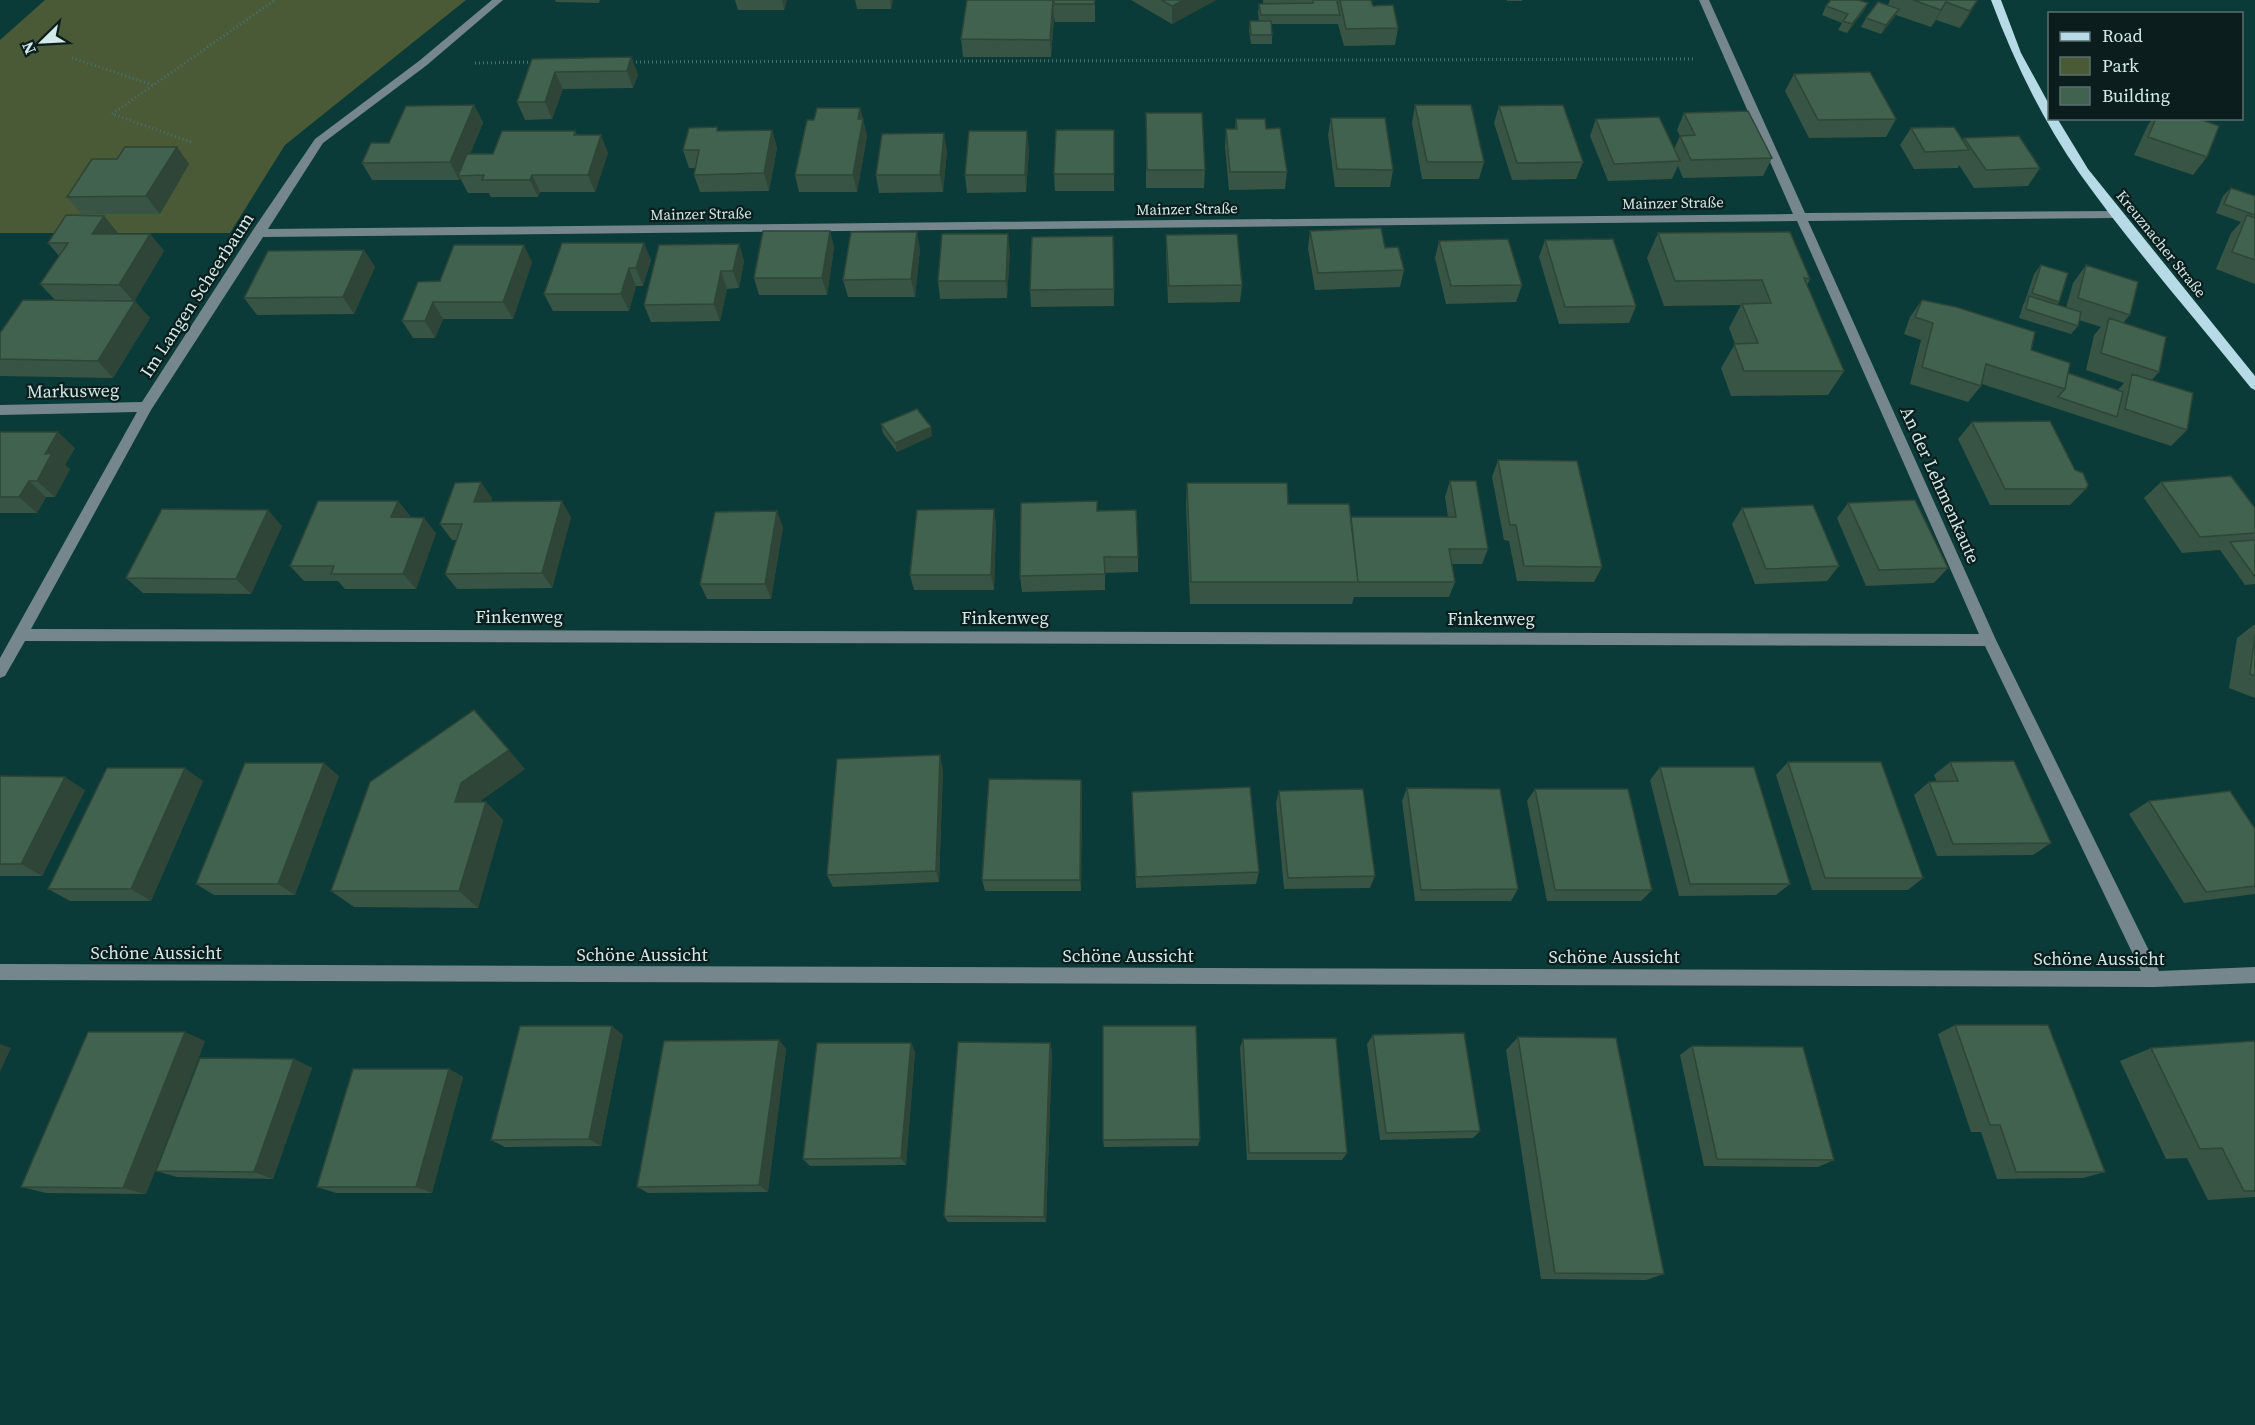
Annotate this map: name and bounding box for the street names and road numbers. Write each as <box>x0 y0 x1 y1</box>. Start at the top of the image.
street label: Kreuznacher Straße <box>2112 186 2211 302</box>
street label: Mainzer Straße <box>1622 191 1724 214</box>
street label: Mainzer Straße <box>1136 197 1238 220</box>
street label: Mainzer Straße <box>650 202 752 225</box>
street label: Im Langen Scheerbaum <box>134 207 259 382</box>
street label: Markusweg <box>27 377 119 404</box>
street label: An der Lehmenkaute <box>1895 402 1986 567</box>
street label: Finkenweg <box>475 604 563 629</box>
street label: Finkenweg <box>961 605 1049 630</box>
street label: Finkenweg <box>1447 606 1535 631</box>
street label: Schöne Aussicht <box>90 940 222 965</box>
street label: Schöne Aussicht <box>576 942 708 967</box>
street label: Schöne Aussicht <box>1062 943 1194 968</box>
street label: Schöne Aussicht <box>1548 944 1680 969</box>
street label: Schöne Aussicht <box>2033 946 2165 971</box>

